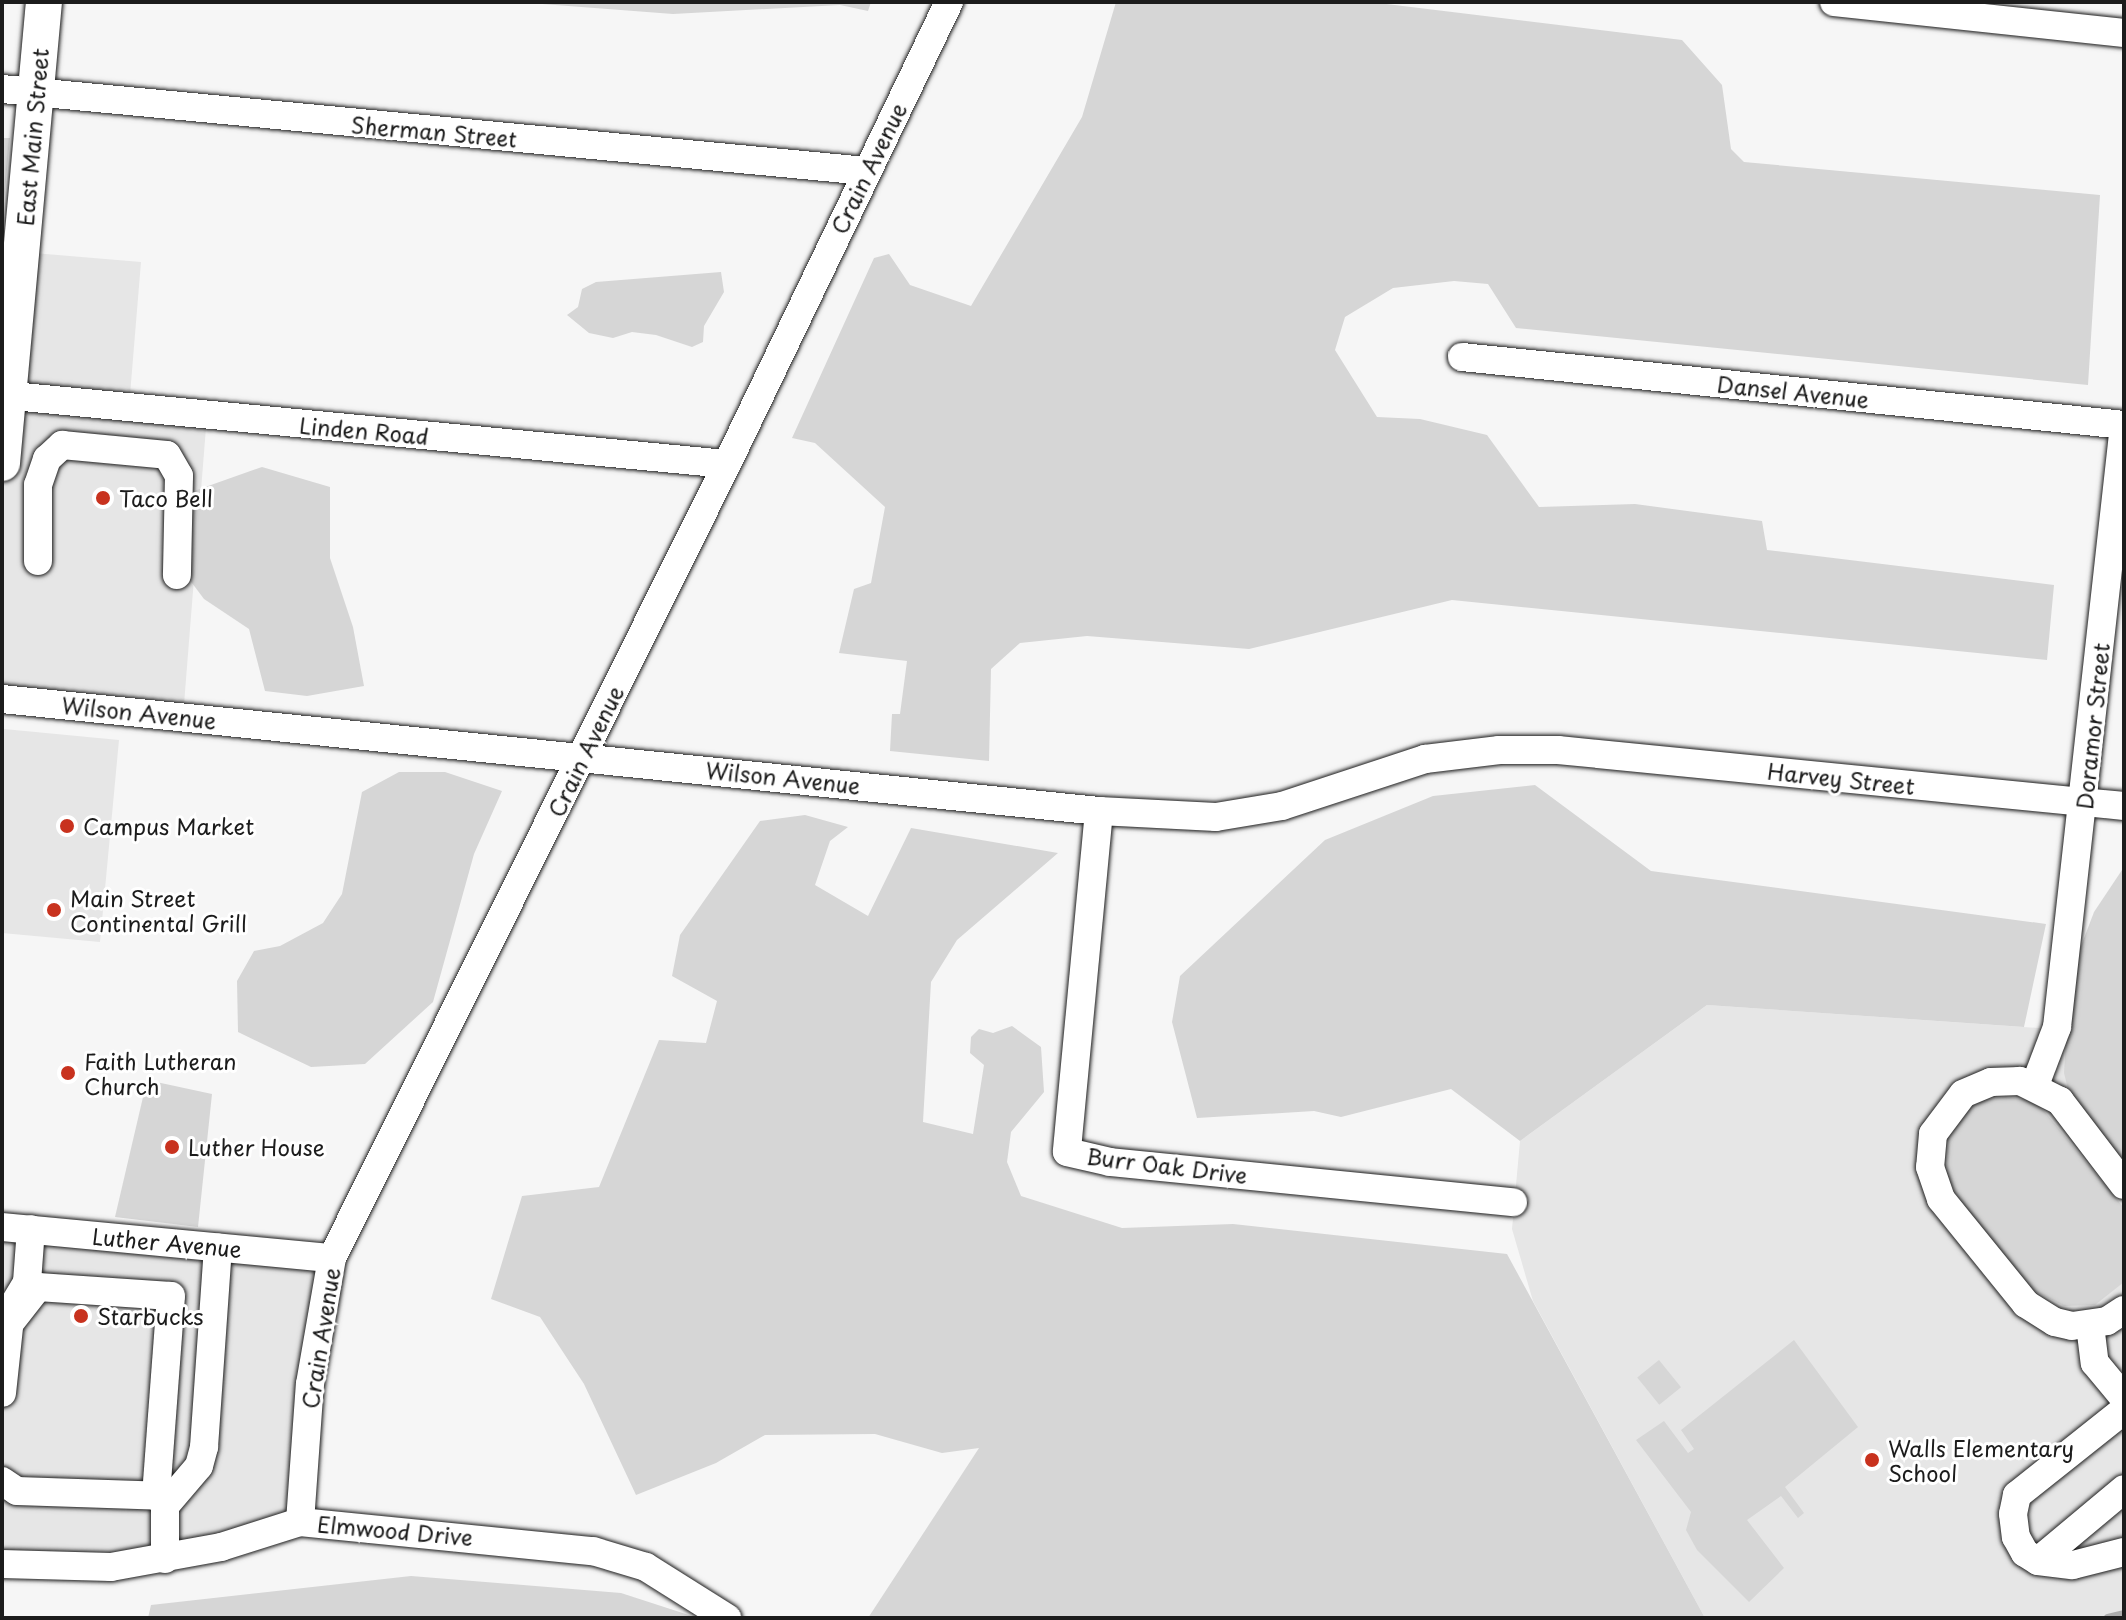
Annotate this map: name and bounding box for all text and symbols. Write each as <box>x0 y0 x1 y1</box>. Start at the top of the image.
street label: East Main Street <box>11 47 53 227</box>
street label: Crain Avenue <box>825 98 911 238</box>
street label: Sherman Street <box>349 111 519 151</box>
street label: Dansel Avenue <box>1715 370 1871 412</box>
street label: Linden Road <box>299 411 429 449</box>
place label: Taco Bell <box>119 485 215 511</box>
marker: Taco Bell <box>94 489 112 507</box>
street label: Doramor Street <box>2070 641 2114 811</box>
street label: Crain Avenue <box>542 681 628 821</box>
street label: Wilson Avenue <box>62 691 216 733</box>
street label: Wilson Avenue <box>706 756 860 798</box>
street label: Harvey Street <box>1766 757 1916 799</box>
place label: Campus Market <box>83 813 254 839</box>
marker: Campus Market <box>58 817 76 835</box>
place label: Main Street Continental Grill <box>70 884 248 936</box>
marker: Main Street Continental Grill <box>45 901 63 919</box>
place label: Faith Lutheran Church <box>84 1047 238 1098</box>
marker: Faith Lutheran Church <box>59 1064 77 1082</box>
place label: Luther House <box>188 1134 327 1160</box>
marker: Luther House <box>163 1138 181 1156</box>
street label: Burr Oak Drive <box>1084 1142 1250 1188</box>
street label: Luther Avenue <box>91 1222 243 1262</box>
street label: Crain Avenue <box>296 1266 344 1410</box>
place label: Starbucks <box>97 1303 204 1329</box>
marker: Starbucks <box>72 1307 90 1325</box>
place label: Walls Elementary School <box>1888 1434 2075 1486</box>
marker: Walls Elementary School <box>1863 1451 1881 1469</box>
street label: Elmwood Drive <box>316 1510 474 1550</box>

